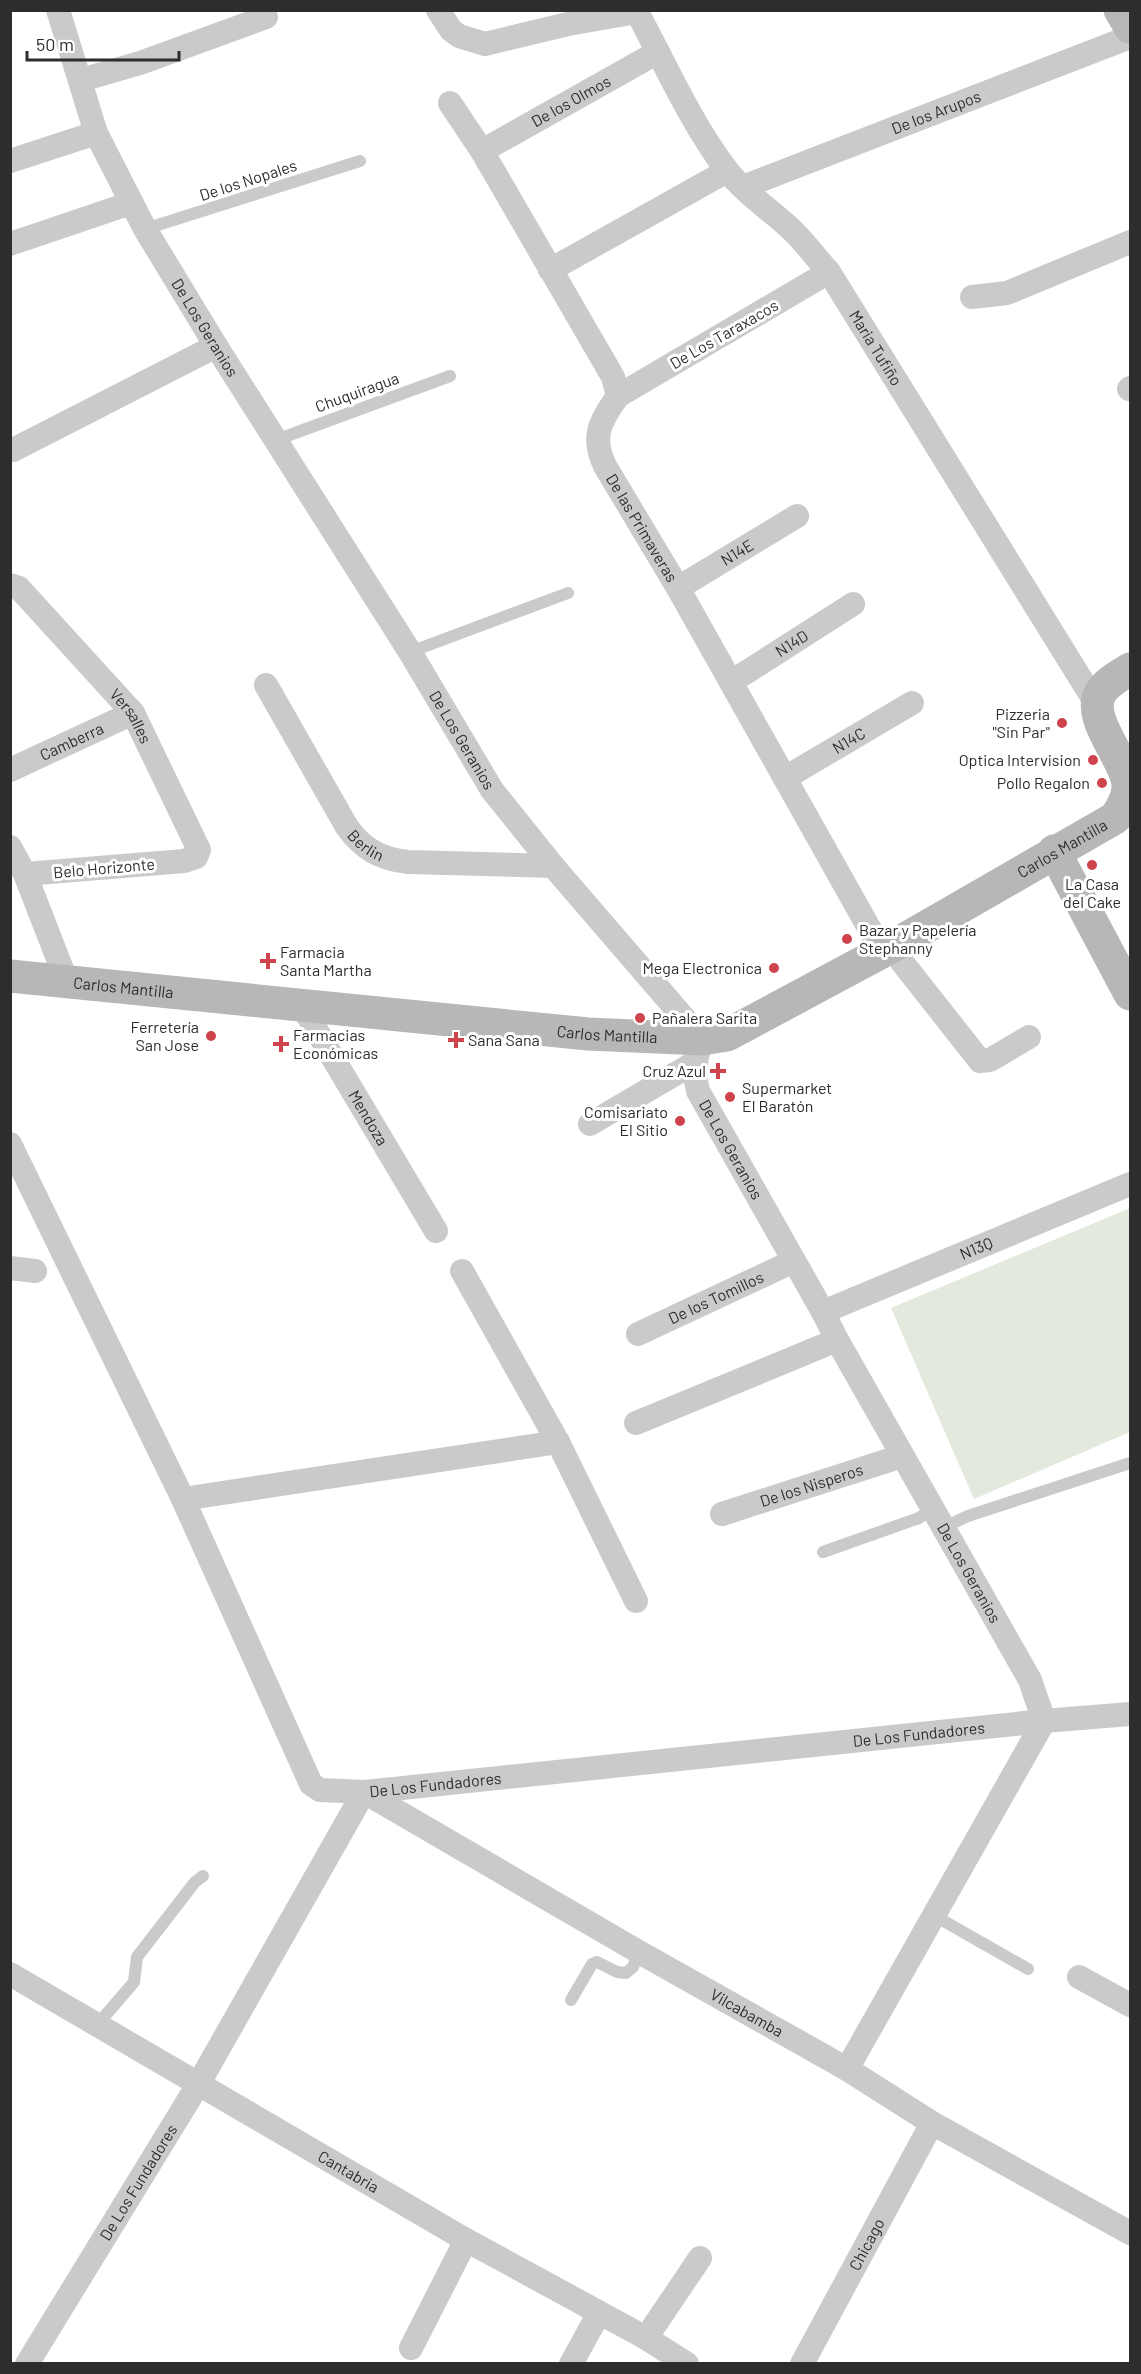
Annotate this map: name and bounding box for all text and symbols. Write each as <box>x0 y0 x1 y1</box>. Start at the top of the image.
scale bar <box>27 24 178 62</box>
text: 50 m <box>36 33 74 55</box>
street label: De los Olmos <box>528 71 614 130</box>
street label: De los Arupos <box>888 86 983 138</box>
street label: De los Nopales <box>197 155 299 204</box>
street label: De Los Geranios <box>168 275 243 380</box>
street label: De Los Taraxacos <box>666 295 781 372</box>
street label: Maria Tufiño <box>846 306 907 389</box>
street label: Chuquiragua <box>312 368 401 415</box>
street label: De las Primaveras <box>603 470 682 585</box>
street label: N14E <box>717 535 757 569</box>
street label: N14D <box>771 625 811 660</box>
street label: Versalles <box>106 684 156 746</box>
street label: De Los Geranios <box>426 687 499 793</box>
place label: Pizzeria "Sin Par" <box>992 704 1050 741</box>
marker: Pizzeria "Sin Par" <box>1055 716 1069 730</box>
street label: Camberra <box>37 718 106 764</box>
street label: N14C <box>829 723 868 757</box>
place label: Optica Intervision <box>959 750 1081 769</box>
marker: Optica Intervision <box>1086 753 1100 767</box>
place label: Pollo Regalon <box>997 773 1090 792</box>
marker: Pollo Regalon <box>1095 776 1109 790</box>
street label: Carlos Mantilla <box>1014 815 1110 881</box>
street label: Berlin <box>344 825 387 865</box>
street label: Belo Horizonte <box>52 854 156 881</box>
marker: La Casa del Cake <box>1085 858 1099 872</box>
place label: La Casa del Cake <box>1063 874 1121 911</box>
place label: Bazar y Papelería Stephanny <box>859 920 976 957</box>
marker: Bazar y Papelería Stephanny <box>840 932 854 946</box>
place label: Farmacia Santa Martha <box>280 942 372 979</box>
marker: Farmacia Santa Martha <box>261 954 275 968</box>
place label: Mega Electronica <box>642 958 762 977</box>
marker: Mega Electronica <box>767 961 781 975</box>
street label: Carlos Mantilla <box>72 972 175 1001</box>
place label: Pañalera Sarita <box>652 1008 757 1027</box>
marker: Pañalera Sarita <box>633 1011 647 1025</box>
place label: Ferretería San Jose <box>131 1017 199 1054</box>
street label: Carlos Mantilla <box>556 1021 658 1046</box>
place label: Farmacias Económicas <box>293 1025 378 1062</box>
marker: Ferretería San Jose <box>204 1029 218 1043</box>
place label: Sana Sana <box>468 1030 540 1049</box>
marker: Sana Sana <box>449 1033 463 1047</box>
marker: Farmacias Económicas <box>274 1037 288 1051</box>
place label: Cruz Azul <box>642 1061 706 1080</box>
marker: Cruz Azul <box>711 1064 725 1078</box>
place label: Supermarket El Baratón <box>742 1078 832 1115</box>
street label: Mendoza <box>345 1086 393 1149</box>
marker: Supermarket El Baratón <box>723 1090 737 1104</box>
street label: De Los Geranios <box>696 1096 767 1202</box>
place label: Comisariato El Sitio <box>584 1102 668 1139</box>
marker: Comisariato El Sitio <box>673 1114 687 1128</box>
street label: N13Q <box>957 1232 995 1263</box>
street label: De los Tomillos <box>665 1267 766 1327</box>
street label: De los Nisperos <box>757 1459 865 1510</box>
street label: De Los Geranios <box>934 1519 1006 1626</box>
street label: De Los Fundadores <box>852 1717 986 1750</box>
street label: De Los Fundadores <box>368 1768 502 1800</box>
street label: Vilcabamba <box>707 1984 787 2040</box>
street label: De Los Fundadores <box>95 2121 180 2244</box>
street label: Cantabria <box>315 2146 383 2196</box>
street label: Chicago <box>844 2215 888 2273</box>

